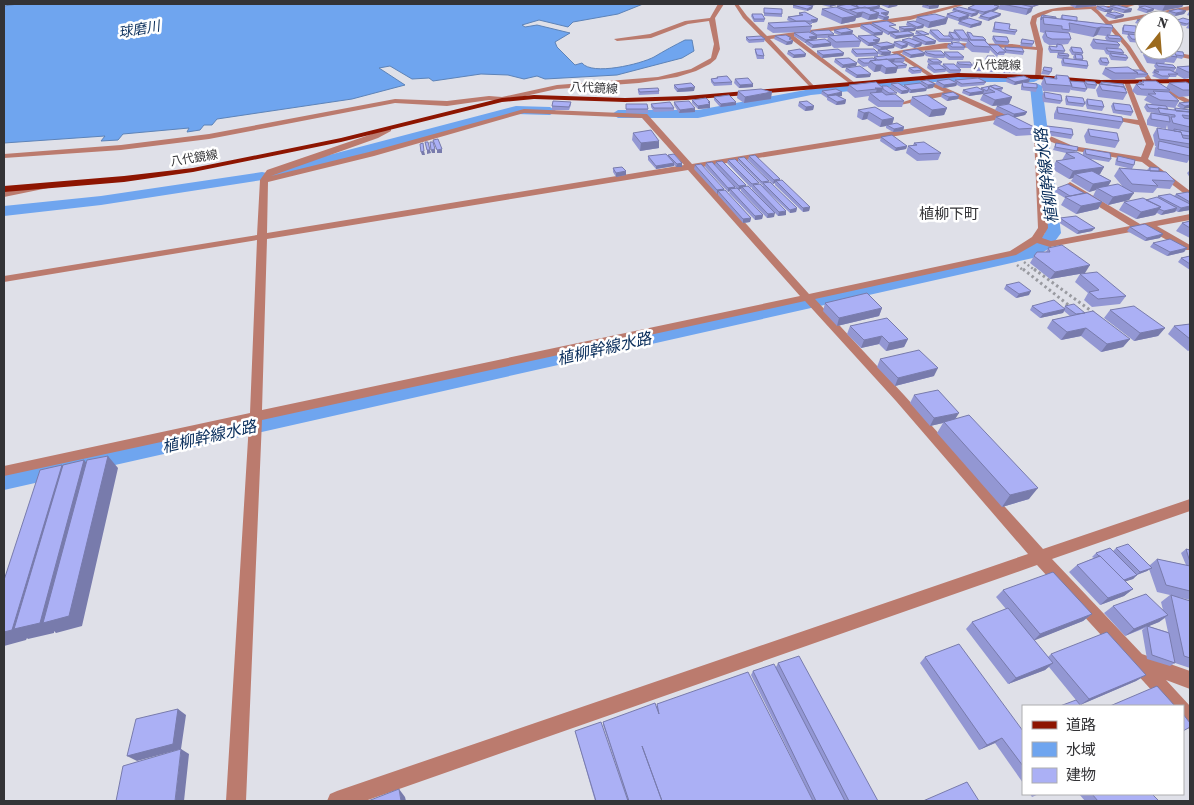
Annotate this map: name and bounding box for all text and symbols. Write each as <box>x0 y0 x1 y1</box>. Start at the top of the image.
north arrow <box>1134 10 1184 60</box>
text: N <box>1155 12 1171 34</box>
water label: 球磨川 <box>117 15 163 42</box>
street label: 八代鏡線 <box>973 57 1021 73</box>
street label: 八代鏡線 <box>570 79 618 97</box>
water label: 植柳幹線水路 <box>1029 125 1063 225</box>
street label: 八代鏡線 <box>169 146 219 170</box>
district label: 植柳下町 <box>919 203 979 224</box>
water label: 植柳幹線水路 <box>555 326 655 370</box>
water label: 植柳幹線水路 <box>160 414 260 458</box>
legend <box>1022 705 1184 795</box>
text: 道路 <box>1066 714 1096 735</box>
text: 水域 <box>1066 739 1096 760</box>
text: 建物 <box>1066 764 1096 785</box>

